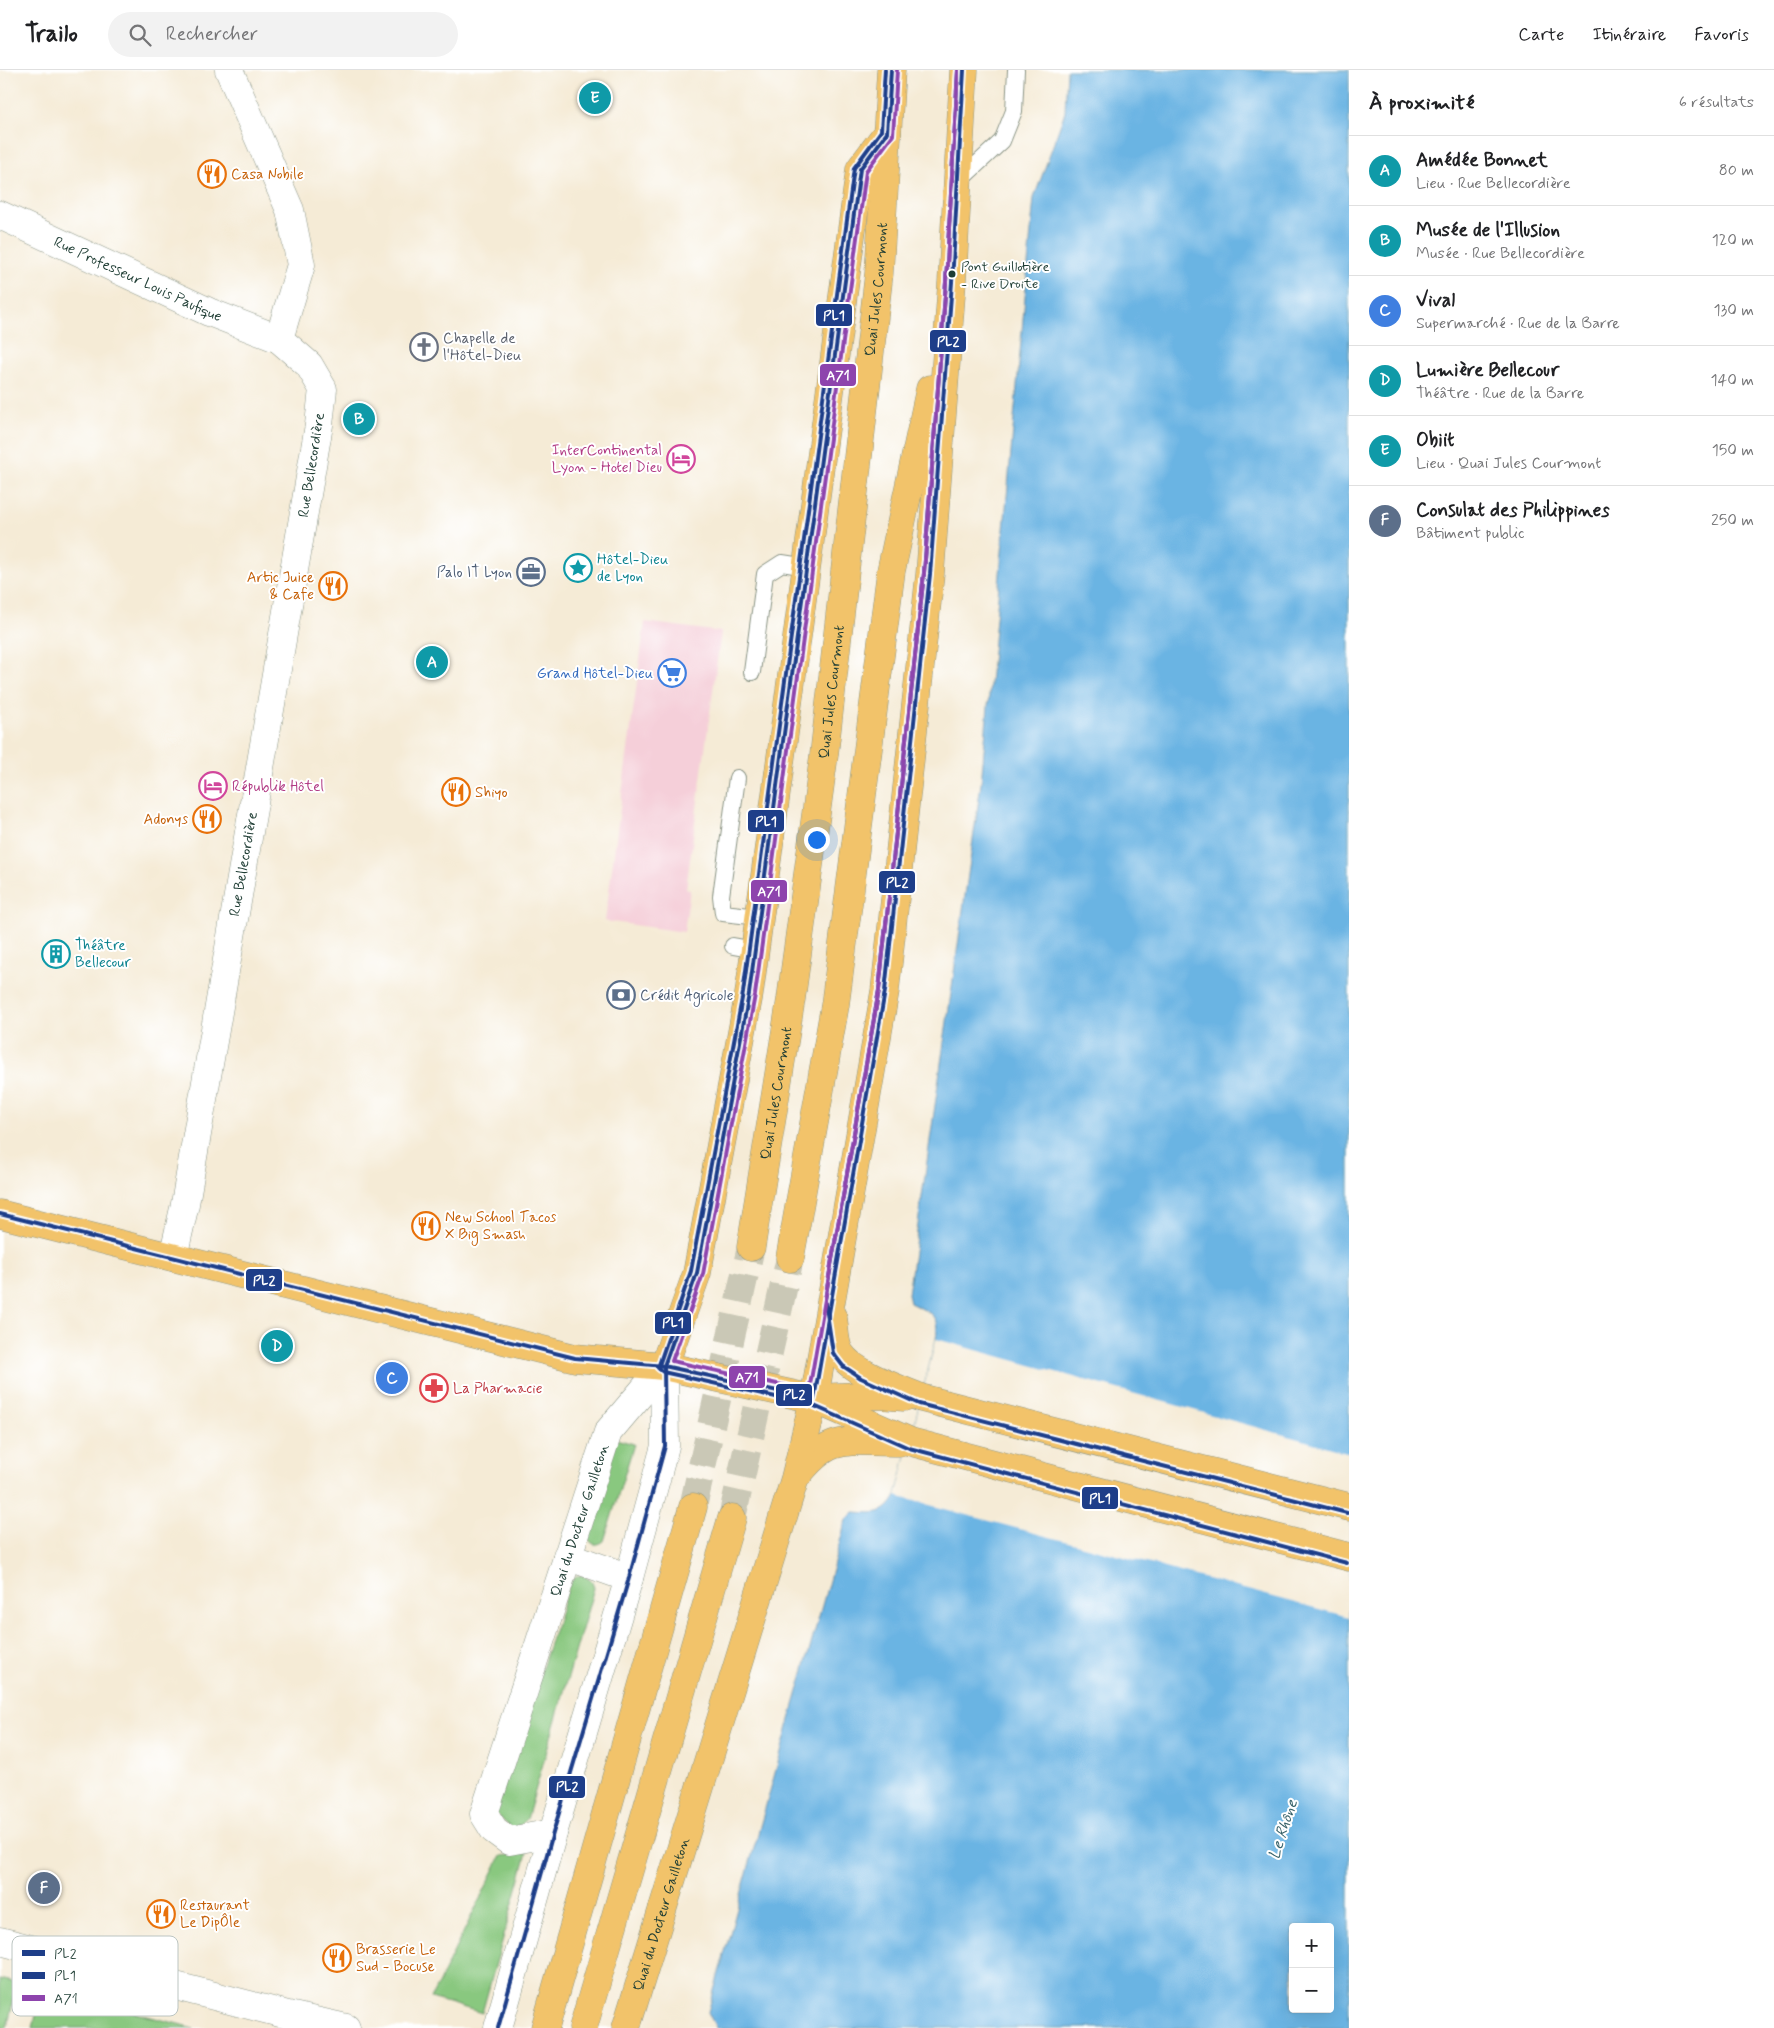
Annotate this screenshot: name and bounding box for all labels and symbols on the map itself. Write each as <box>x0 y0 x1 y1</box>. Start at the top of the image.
pin: E <box>579 79 611 117</box>
restaurant icon: Casa Nobile <box>197 159 227 189</box>
place label: Casa Nobile <box>231 165 304 185</box>
street label: Quai Jules Courmont <box>861 221 893 358</box>
street label: Rue Professeur Louis Paufique <box>50 232 225 327</box>
place label: Pont Guillotière - Rive Droite <box>961 258 1049 293</box>
marker: Pont Guillotière - Rive Droite <box>947 269 957 279</box>
line badge: PL1 <box>815 303 853 327</box>
text: PL1 <box>823 307 845 325</box>
place label: Chapelle de l'Hôtel-Dieu <box>443 329 521 366</box>
line badge: PL2 <box>929 329 967 353</box>
church icon: Chapelle de l'Hôtel-Dieu <box>409 332 439 362</box>
text: PL2 <box>937 333 959 351</box>
line badge: A71 <box>819 363 857 387</box>
text: A71 <box>826 367 850 385</box>
pin: B <box>343 400 375 438</box>
street label: Rue Bellecordière <box>294 411 330 519</box>
place label: InterContinental Lyon - Hotel Dieu <box>552 441 662 478</box>
hotel icon: InterContinental Lyon - Hotel Dieu <box>666 444 696 474</box>
place label: Hôtel-Dieu de Lyon <box>597 550 668 587</box>
place icon: Hôtel-Dieu de Lyon <box>563 553 593 583</box>
office icon: Palo IT Lyon <box>516 557 546 587</box>
place label: Palo IT Lyon <box>437 563 512 583</box>
place label: Artic Juice & Cafe <box>247 568 314 605</box>
restaurant icon: Artic Juice & Cafe <box>318 571 348 601</box>
street label: Quai Jules Courmont <box>815 624 850 760</box>
pin: A <box>416 643 448 681</box>
supermarket icon: Grand Hôtel-Dieu <box>657 658 687 688</box>
place label: Grand Hôtel-Dieu <box>537 664 653 684</box>
hotel icon: Républik Hôtel <box>198 771 228 801</box>
place label: Républik Hôtel <box>232 777 324 797</box>
restaurant icon: Shiyo <box>441 777 471 807</box>
place label: Shiyo <box>475 783 508 803</box>
restaurant icon: Adonys <box>192 804 222 834</box>
line badge: PL1 <box>747 809 785 833</box>
place label: Adonys <box>144 810 188 830</box>
street label: Rue Bellecordière <box>225 810 263 918</box>
text: PL1 <box>755 813 777 831</box>
your location <box>804 827 830 853</box>
line badge: PL2 <box>878 870 916 894</box>
text: PL2 <box>886 874 908 892</box>
line badge: A71 <box>750 879 788 903</box>
text: A71 <box>757 883 781 901</box>
place label: Théâtre Bellecour <box>75 936 131 973</box>
building icon: Théâtre Bellecour <box>41 939 71 969</box>
bank icon: Crédit Agricole <box>606 980 636 1010</box>
place label: Crédit Agricole <box>640 986 734 1007</box>
street label: Quai Jules Courmont <box>756 1025 797 1161</box>
place label: New School Tacos X Big Smash <box>445 1208 557 1246</box>
restaurant icon: New School Tacos X Big Smash <box>411 1211 441 1241</box>
line badge: PL2 <box>245 1268 283 1292</box>
text: PL2 <box>253 1272 275 1290</box>
line badge: PL1 <box>654 1311 692 1335</box>
text: PL1 <box>662 1314 684 1332</box>
pin: D <box>261 1327 293 1365</box>
pin: C <box>376 1359 408 1397</box>
line badge: A71 <box>728 1365 766 1389</box>
text: A71 <box>735 1369 759 1387</box>
pharmacy icon: La Pharmacie <box>419 1373 449 1403</box>
place label: La Pharmacie <box>453 1379 543 1399</box>
line badge: PL2 <box>775 1383 813 1407</box>
text: PL2 <box>783 1386 805 1404</box>
street label: Quai du Docteur Gailleton <box>546 1441 615 1600</box>
line badge: PL1 <box>1081 1486 1119 1510</box>
text: PL1 <box>1089 1490 1111 1508</box>
line badge: PL2 <box>548 1775 586 1799</box>
text: PL2 <box>556 1778 578 1796</box>
water label: Le Rhône <box>1264 1796 1303 1862</box>
street label: Quai du Docteur Gailleton <box>629 1835 695 1994</box>
pin: F <box>28 1869 60 1907</box>
place label: Restaurant Le DipÔle <box>180 1896 250 1933</box>
restaurant icon: Restaurant Le DipÔle <box>146 1899 176 1929</box>
legend <box>12 1936 178 2016</box>
place label: Brasserie Le Sud - Bocuse <box>356 1940 436 1977</box>
restaurant icon: Brasserie Le Sud - Bocuse <box>322 1943 352 1973</box>
text: PL2 <box>54 1945 77 1963</box>
text: PL1 <box>54 1967 76 1985</box>
text: A71 <box>54 1990 78 2008</box>

